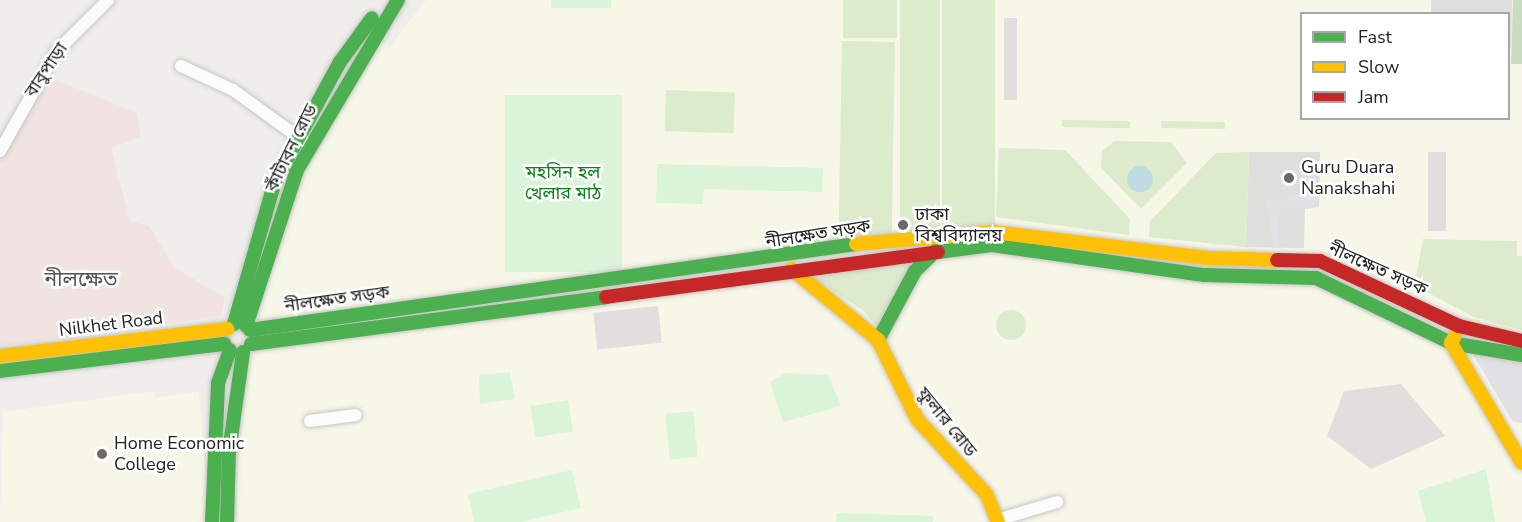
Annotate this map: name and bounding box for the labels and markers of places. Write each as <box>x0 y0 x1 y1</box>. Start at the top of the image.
place label: Guru Duara Nanakshahi <box>1301 157 1395 200</box>
marker: Guru Duara Nanakshahi <box>1282 171 1296 185</box>
place label: ঢাকা বিশ্ববিদ্যালয় <box>915 204 1002 246</box>
marker: ঢাকা বিশ্ববিদ্যালয় <box>896 218 910 232</box>
place label: Home Economic College <box>114 433 244 476</box>
marker: Home Economic College <box>95 447 109 461</box>

